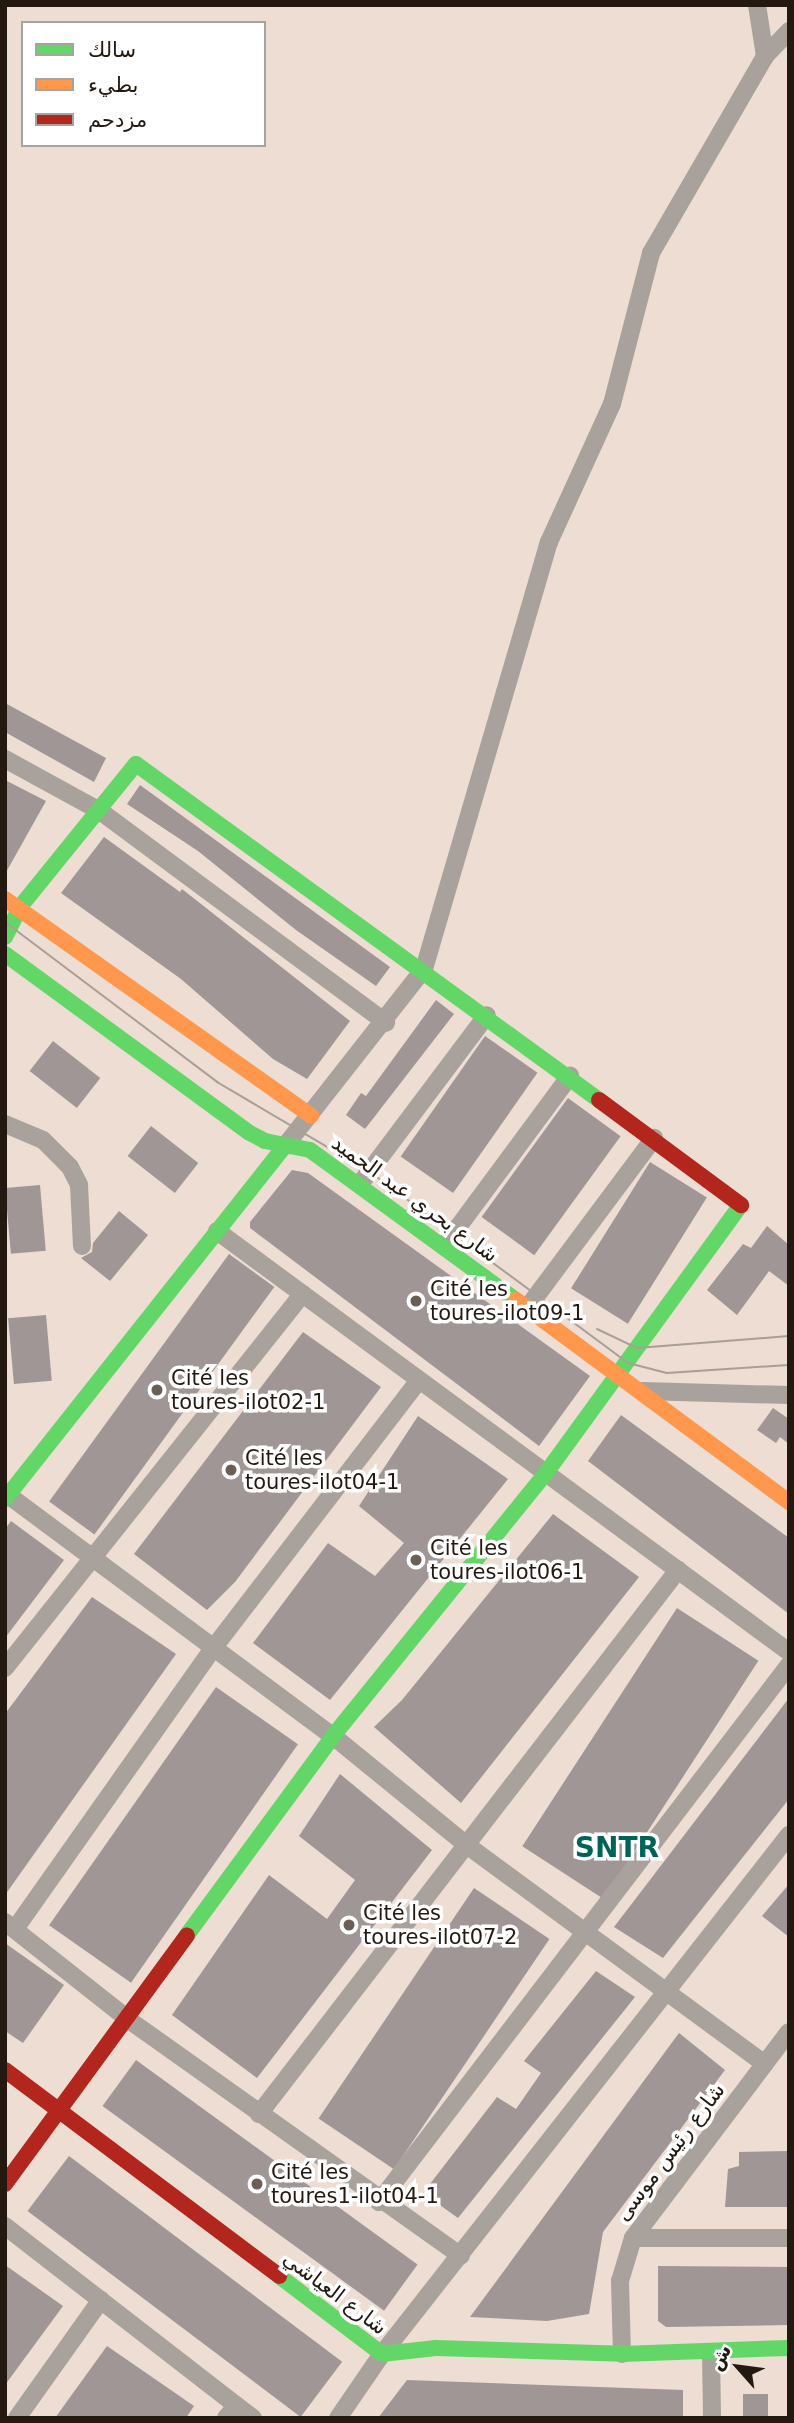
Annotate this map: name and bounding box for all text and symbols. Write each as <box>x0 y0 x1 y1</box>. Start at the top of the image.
legend <box>21 21 266 147</box>
text: سالك <box>88 38 136 62</box>
text: بطيء <box>88 73 138 97</box>
text: مزدحم <box>88 108 147 132</box>
street label: شارع بحري عبد الحميد <box>327 1130 503 1268</box>
place label: Cité les toures-ilot09-1 <box>430 1276 584 1326</box>
marker: Cité les toures-ilot09-1 <box>408 1293 424 1309</box>
place label: Cité les toures-ilot02-1 <box>171 1365 325 1415</box>
marker: Cité les toures-ilot02-1 <box>149 1382 165 1398</box>
place label: Cité les toures-ilot04-1 <box>245 1445 399 1495</box>
marker: Cité les toures-ilot04-1 <box>223 1462 239 1478</box>
place label: Cité les toures-ilot06-1 <box>430 1535 584 1585</box>
marker: Cité les toures-ilot06-1 <box>408 1552 424 1568</box>
district label: SNTR <box>575 1831 659 1865</box>
place label: Cité les toures-ilot07-2 <box>363 1900 517 1950</box>
marker: Cité les toures-ilot07-2 <box>341 1917 357 1933</box>
street label: شارع رئيس موسى <box>610 2078 730 2226</box>
place label: Cité les toures1-ilot04-1 <box>271 2159 439 2209</box>
marker: Cité les toures1-ilot04-1 <box>249 2176 265 2192</box>
street label: شارع العياشي <box>278 2246 392 2340</box>
north arrow <box>703 2332 773 2402</box>
text: ش <box>704 2340 735 2374</box>

